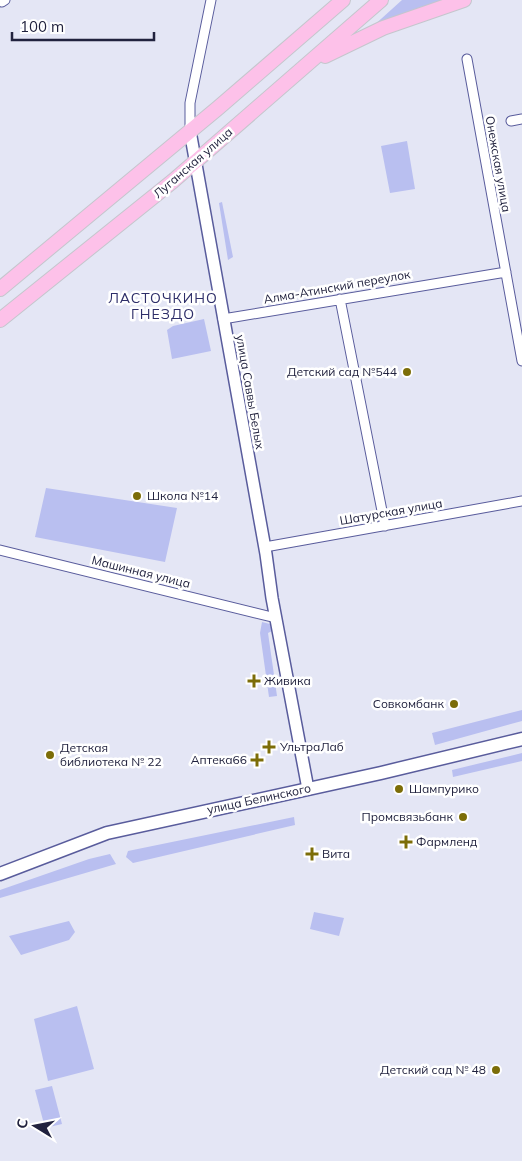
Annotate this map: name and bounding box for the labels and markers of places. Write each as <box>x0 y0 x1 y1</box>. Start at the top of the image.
place label: Детский сад №544 <box>287 364 397 379</box>
marker: Детский сад №544 <box>401 366 413 378</box>
place label: Школа №14 <box>147 488 218 503</box>
marker: Школа №14 <box>131 490 143 502</box>
place label: Живика <box>264 673 311 688</box>
marker: Живика <box>248 675 260 687</box>
place label: Совкомбанк <box>373 696 445 711</box>
marker: Совкомбанк <box>448 698 460 710</box>
place label: УльтраЛаб <box>279 739 344 754</box>
place label: Детская библиотека № 22 <box>60 740 162 769</box>
marker: УльтраЛаб <box>262 740 276 754</box>
marker: Детская библиотека № 22 <box>44 749 56 761</box>
place label: Аптека66 <box>191 752 247 767</box>
marker: Аптека66 <box>251 754 263 766</box>
place label: Шампурико <box>409 781 479 796</box>
marker: Шампурико <box>393 783 405 795</box>
place label: Промсвязьбанк <box>361 809 454 824</box>
marker: Промсвязьбанк <box>457 811 469 823</box>
place label: Фармленд <box>416 834 477 849</box>
marker: Фармленд <box>400 836 412 848</box>
place label: Вита <box>322 846 350 861</box>
marker: Вита <box>306 848 318 860</box>
place label: Детский сад № 48 <box>380 1062 486 1077</box>
marker: Детский сад № 48 <box>490 1064 502 1076</box>

